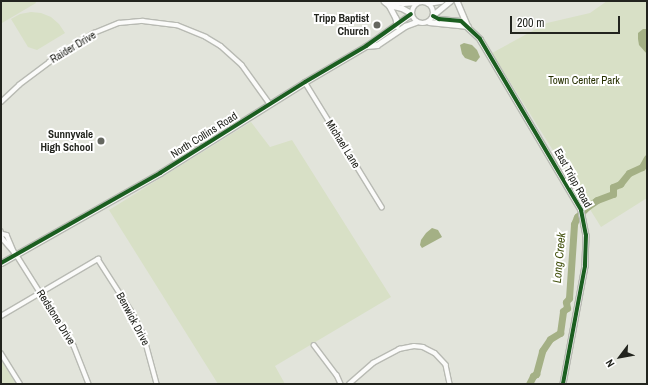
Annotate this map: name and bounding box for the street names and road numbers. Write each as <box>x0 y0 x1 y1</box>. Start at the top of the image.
street label: Raider Drive <box>48 28 98 66</box>
street label: North Collins Road <box>168 109 240 161</box>
street label: Michael Lane <box>323 118 363 170</box>
street label: East Tripp Road <box>551 146 595 210</box>
street label: Redstone Drive <box>34 287 78 347</box>
street label: Benwick Drive <box>114 290 152 348</box>

